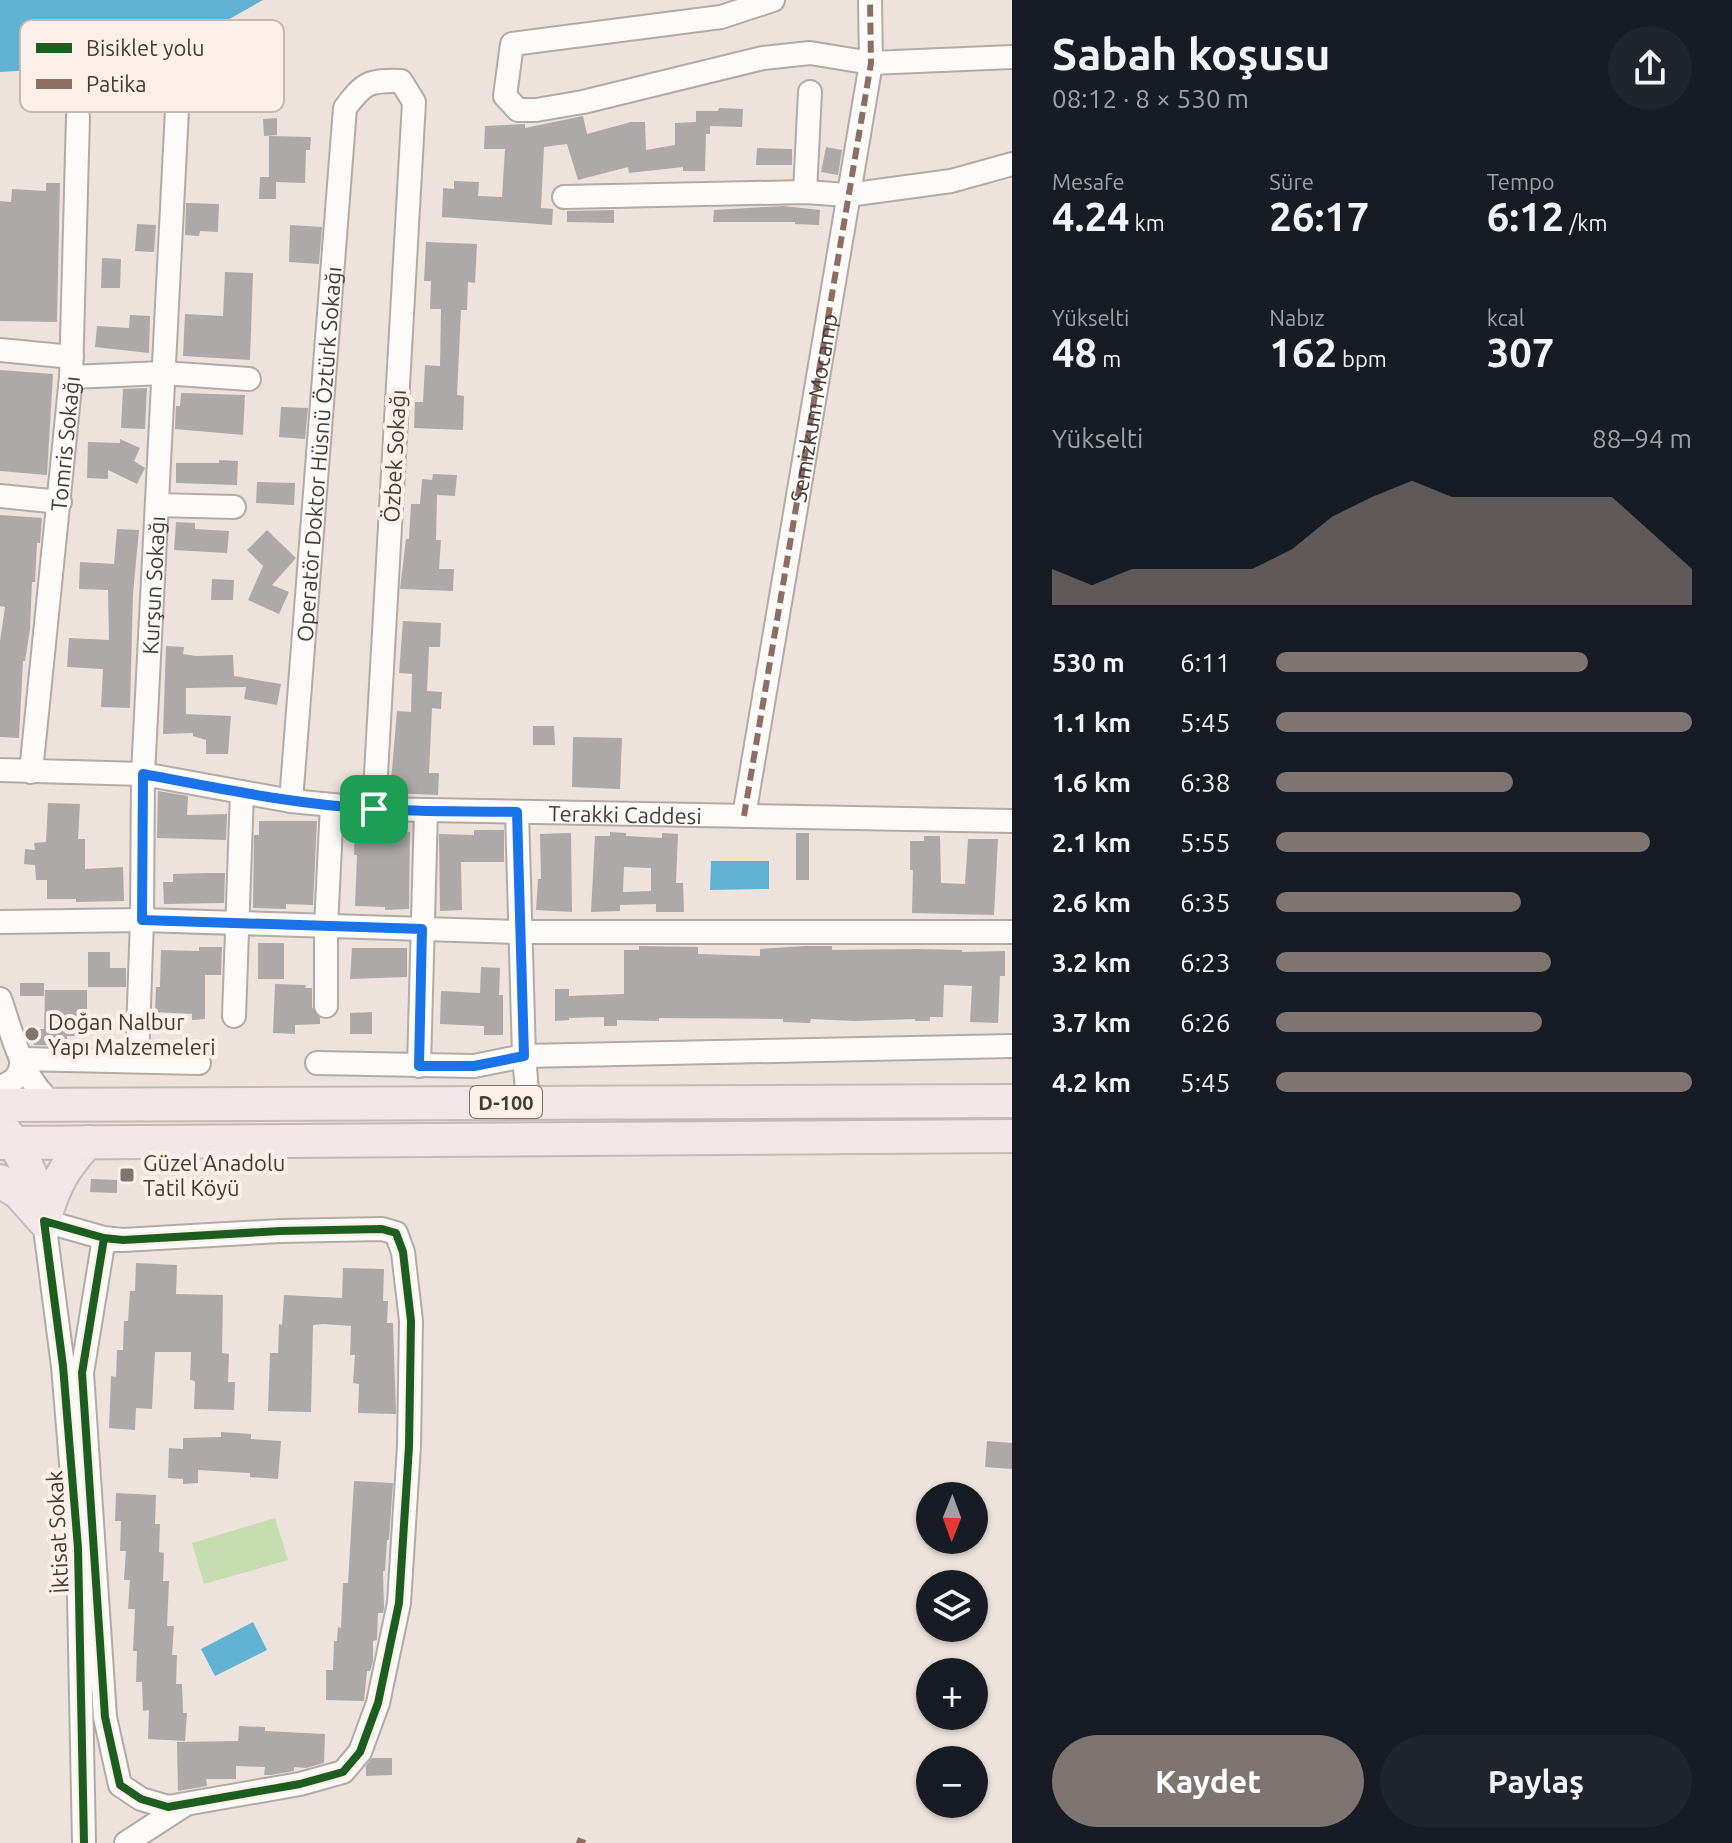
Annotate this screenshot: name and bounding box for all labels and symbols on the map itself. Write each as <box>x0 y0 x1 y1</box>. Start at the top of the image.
legend <box>20 20 284 112</box>
text: Bisiklet yolu <box>86 35 205 60</box>
text: Patika <box>86 71 147 96</box>
street label: Operatör Doktor Hüsnü Öztürk Sokağı <box>291 265 345 643</box>
street label: Semizkum Mocamp <box>785 311 841 504</box>
street label: Tomris Sokağı <box>45 375 84 513</box>
street label: Özbek Sokağı <box>378 389 410 523</box>
street label: Kurşun Sokağı <box>137 515 169 655</box>
pin <box>340 775 408 843</box>
street label: Terakki Caddesi <box>548 800 702 828</box>
place label: Doğan Nalbur Yapı Malzemeleri <box>48 1009 216 1059</box>
marker: Doğan Nalbur Yapı Malzemeleri <box>23 1025 41 1043</box>
road number: D-100 <box>470 1086 542 1118</box>
place label: Güzel Anadolu Tatil Köyü <box>143 1150 285 1200</box>
marker: Güzel Anadolu Tatil Köyü <box>118 1166 136 1184</box>
street label: İktisat Sokak <box>41 1470 73 1594</box>
north arrow <box>916 1482 988 1554</box>

